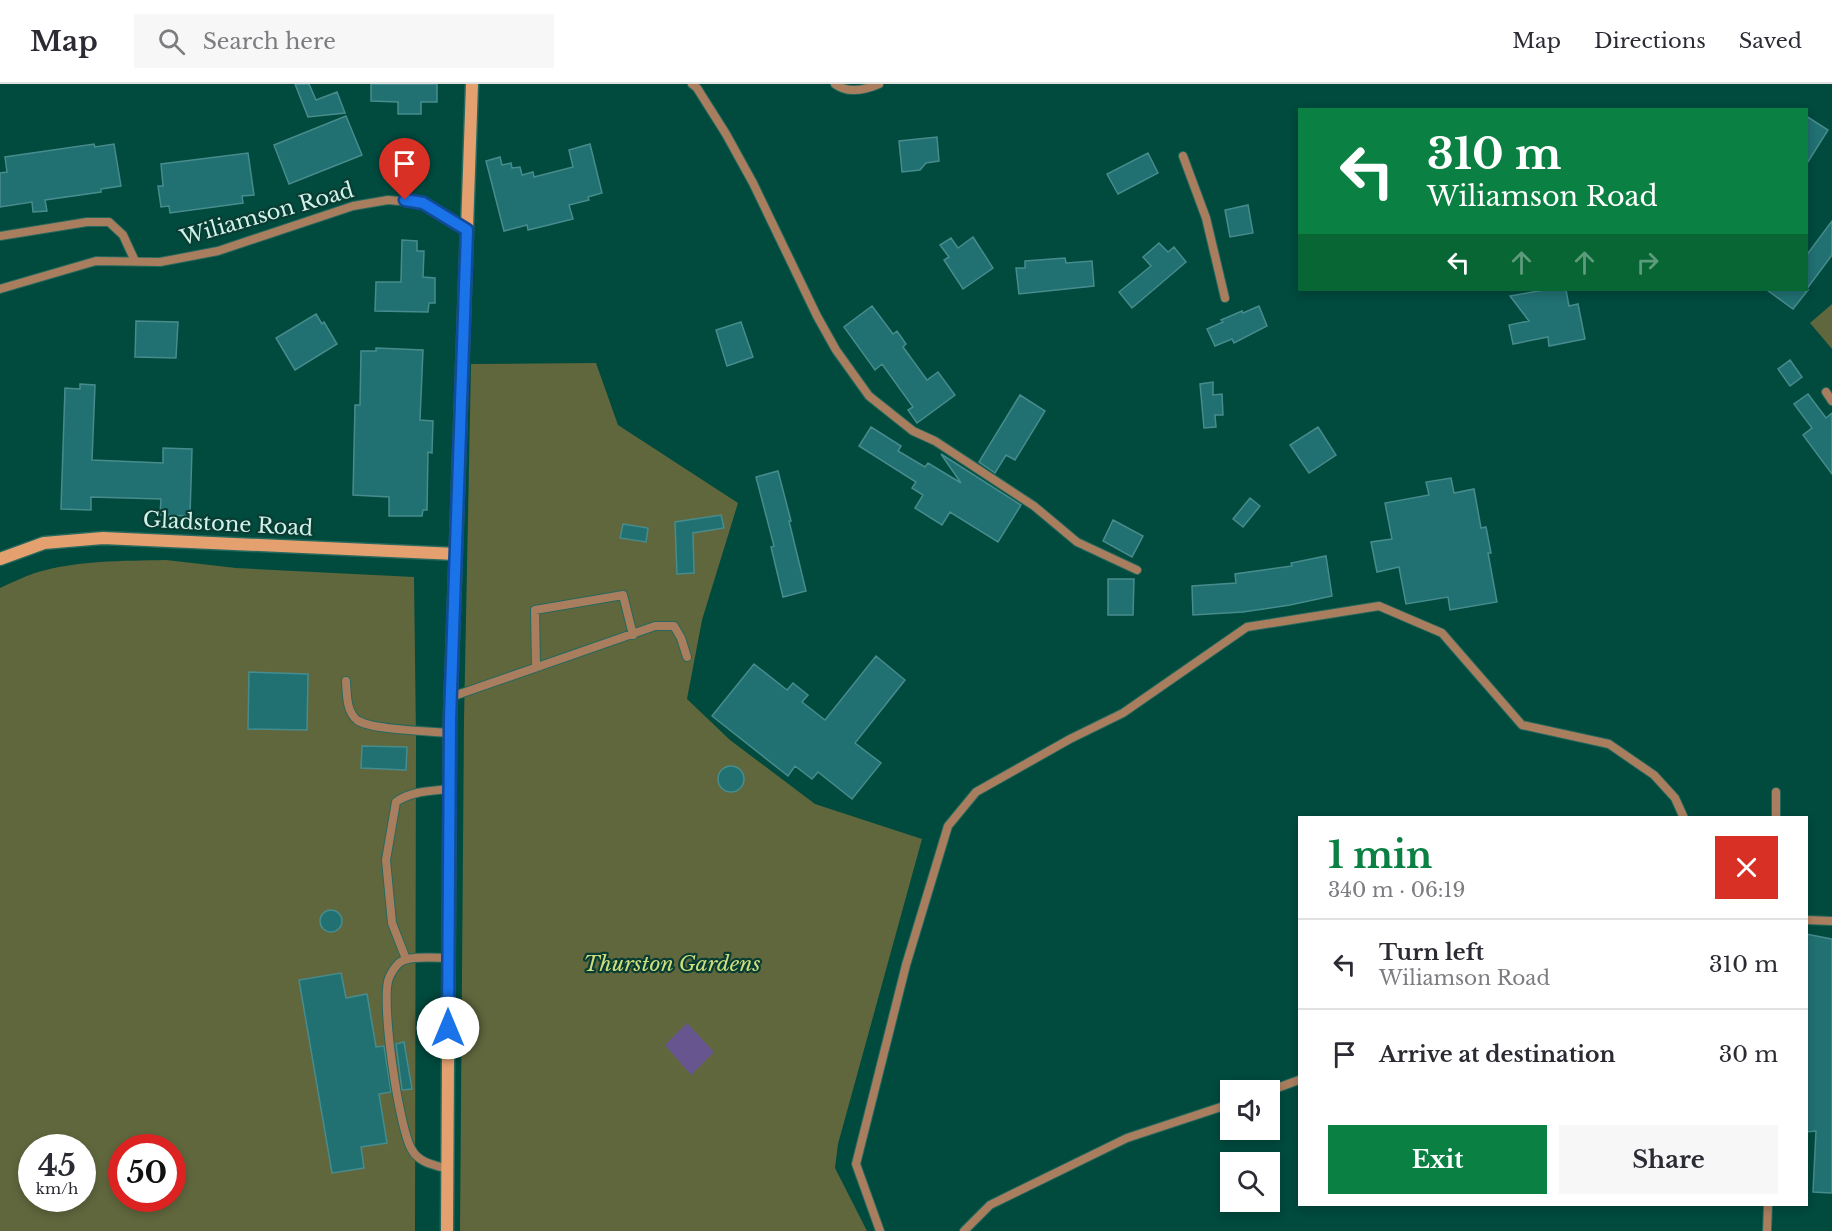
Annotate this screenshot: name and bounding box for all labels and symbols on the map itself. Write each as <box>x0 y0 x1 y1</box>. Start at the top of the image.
pin <box>379 138 430 200</box>
street label: Wiliamson Road <box>176 177 357 252</box>
street label: Gladstone Road <box>142 507 314 541</box>
park label: Thurston Gardens <box>584 951 760 977</box>
position arrow <box>416 996 480 1060</box>
speed limit sign: 50 <box>108 1134 186 1212</box>

